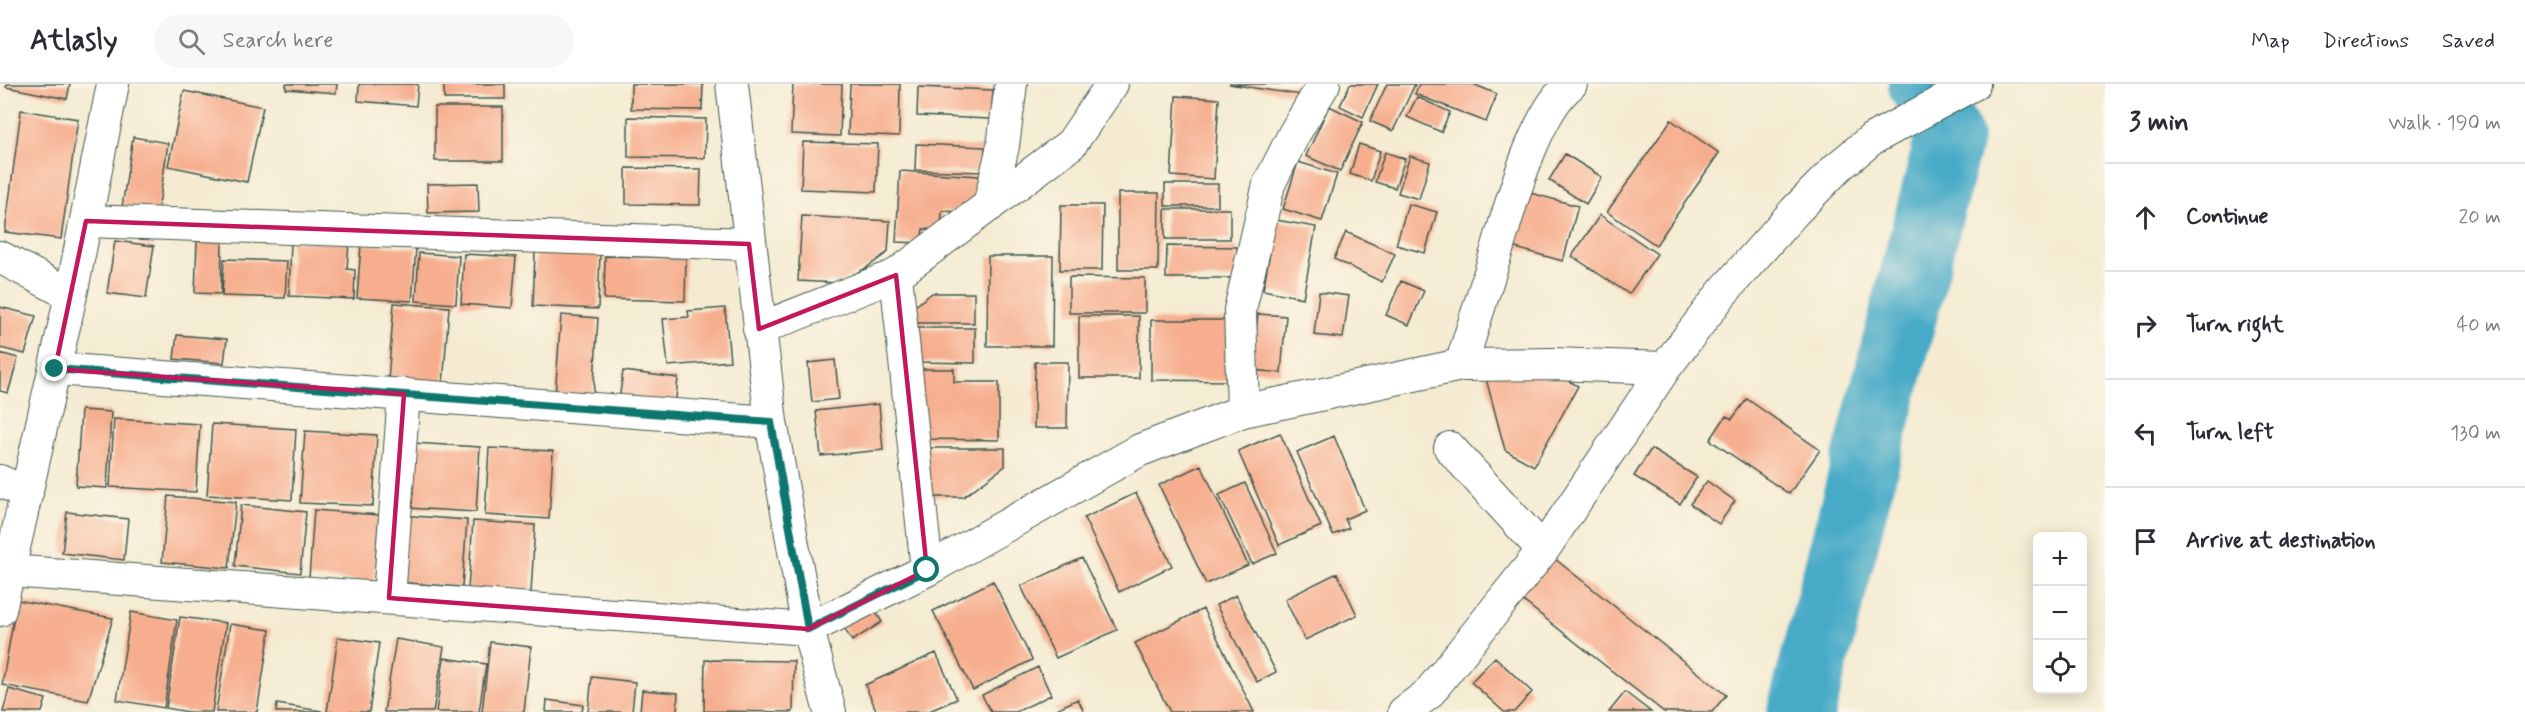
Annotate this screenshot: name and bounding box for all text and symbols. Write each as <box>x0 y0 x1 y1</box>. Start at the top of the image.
search box <box>154 14 574 68</box>
text: Atlasly <box>30 23 118 60</box>
icon: search <box>175 25 208 58</box>
text: Search here <box>223 27 333 55</box>
text: Map <box>2251 27 2290 55</box>
text: Directions <box>2323 27 2409 55</box>
text: Saved <box>2442 27 2495 55</box>
text: 3 min <box>2129 106 2189 140</box>
text: Walk · 190 m <box>2388 110 2501 137</box>
icon: ahead <box>2129 201 2162 234</box>
text: Continue <box>2186 203 2268 231</box>
text: 20 m <box>2458 204 2501 231</box>
icon: right <box>2129 309 2162 342</box>
text: Turn right <box>2186 311 2284 339</box>
text: 40 m <box>2457 312 2501 339</box>
route end <box>41 355 67 381</box>
icon: left <box>2129 417 2162 450</box>
text: Turn left <box>2186 419 2274 447</box>
text: 130 m <box>2450 420 2501 447</box>
icon: arrive <box>2129 525 2162 558</box>
text: Arrive at destination <box>2186 527 2376 555</box>
map controls <box>2033 532 2087 694</box>
button: + <box>2033 532 2087 586</box>
route start <box>913 556 939 582</box>
button: − <box>2033 586 2087 640</box>
button: locate <box>2033 640 2087 694</box>

